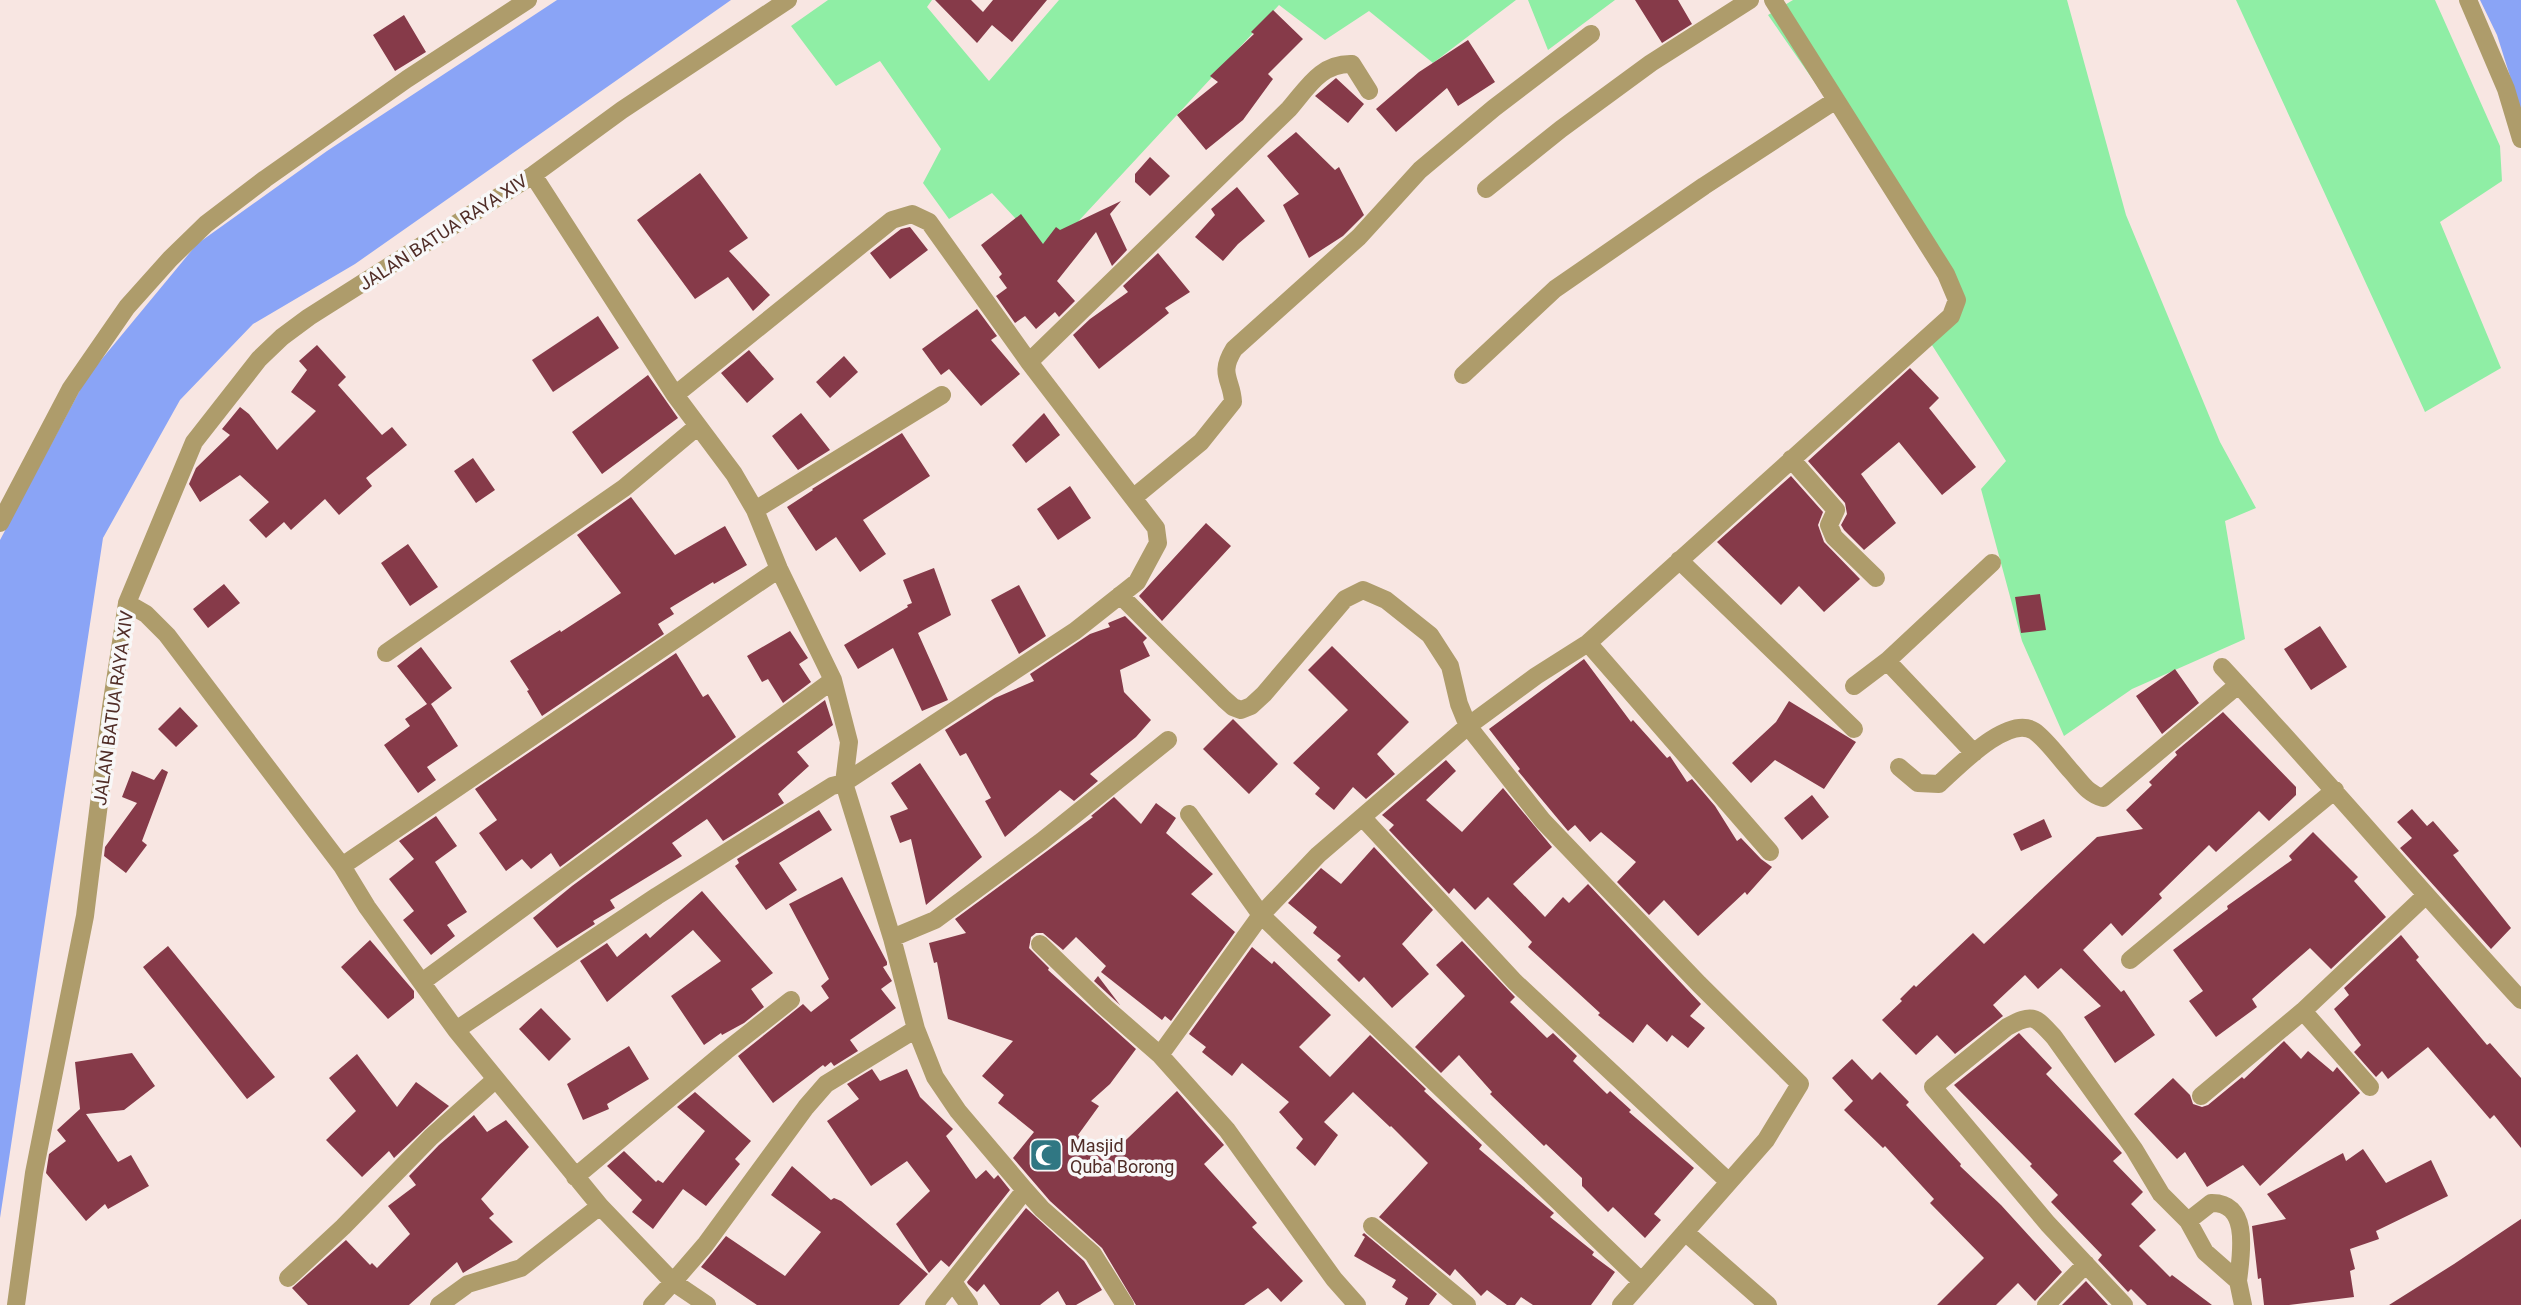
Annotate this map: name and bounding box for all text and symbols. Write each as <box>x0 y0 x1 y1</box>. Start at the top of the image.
street label: JALAN BATUA RAYA XIV <box>355 169 532 294</box>
street label: JALAN BATUA RAYA XIV <box>89 609 137 807</box>
place label: Masjid Quba Borong <box>1070 1135 1174 1177</box>
mosque icon: Masjid Quba Borong <box>1027 1136 1065 1174</box>

